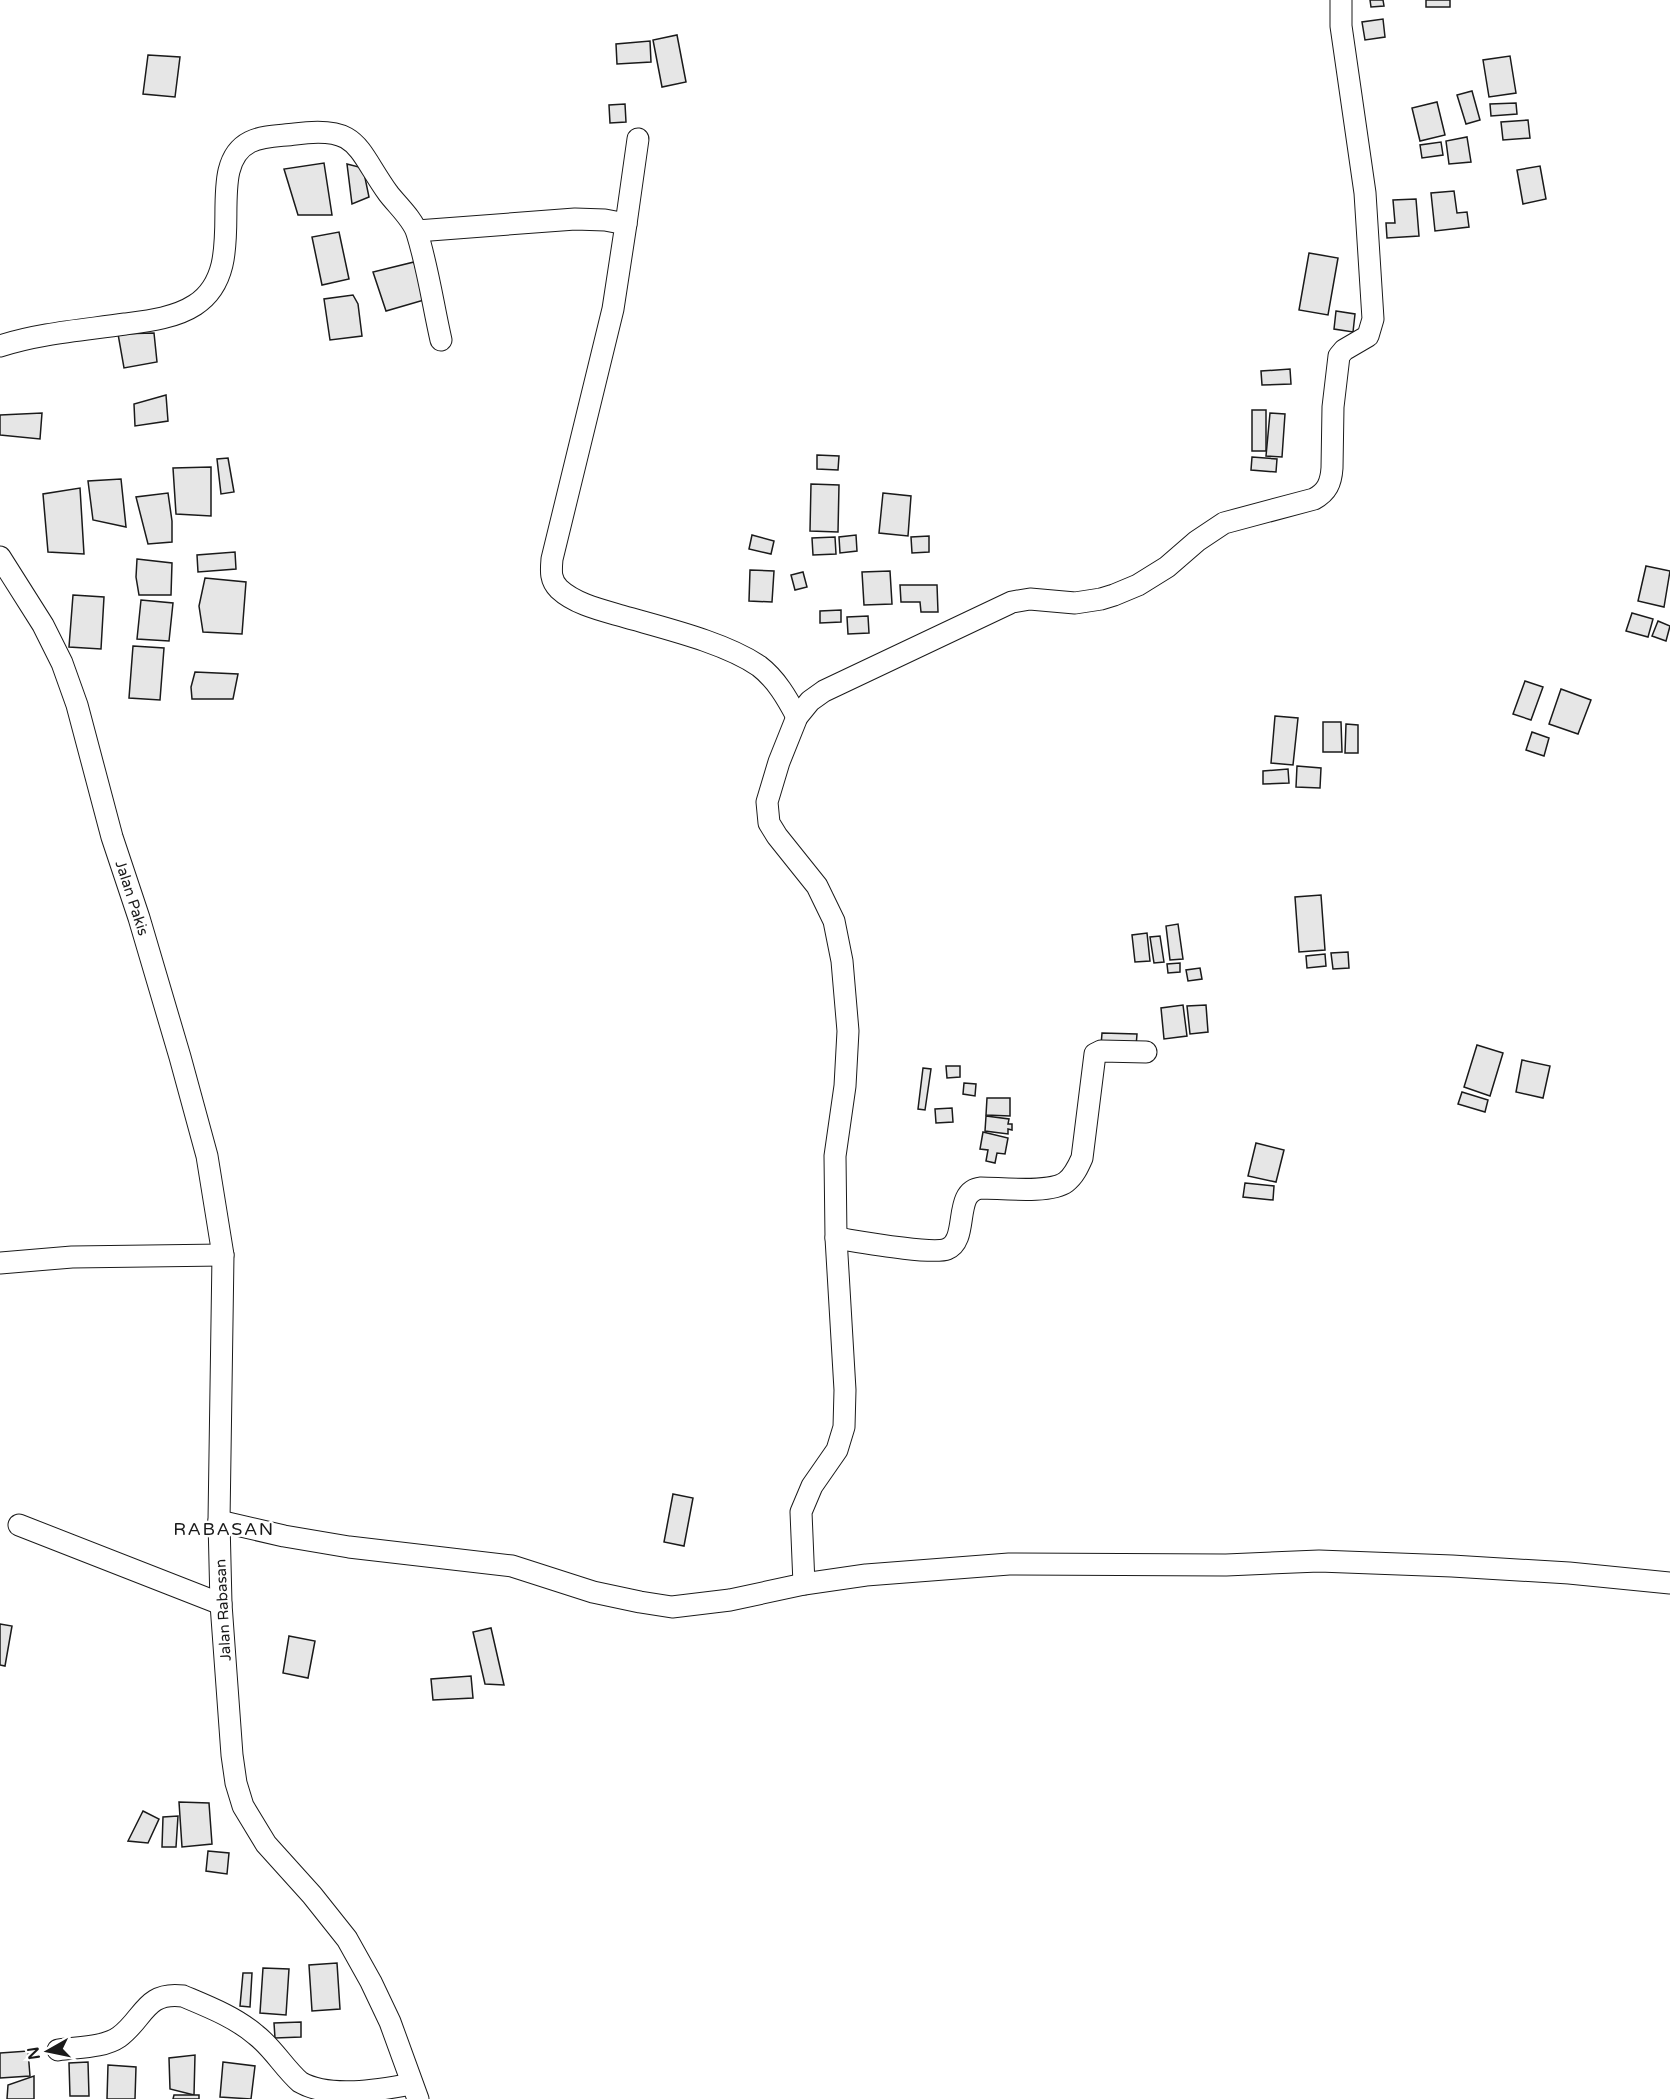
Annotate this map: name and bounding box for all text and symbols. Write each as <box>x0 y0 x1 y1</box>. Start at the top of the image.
street label: Jalan Pakis <box>111 858 153 938</box>
district label: RABASAN <box>173 1518 275 1540</box>
street label: Jalan Rabasan <box>211 1558 235 1662</box>
north arrow <box>18 2021 78 2081</box>
text: N <box>23 2045 45 2061</box>

